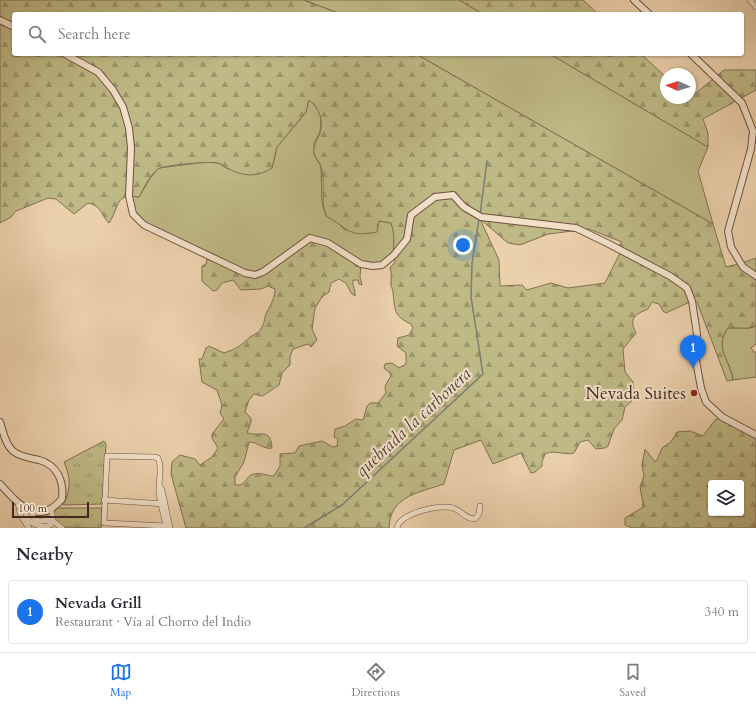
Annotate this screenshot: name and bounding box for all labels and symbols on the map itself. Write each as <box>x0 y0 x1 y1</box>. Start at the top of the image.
north arrow <box>660 68 696 104</box>
your location <box>453 235 473 255</box>
pin: 1 <box>680 335 706 368</box>
water label: quebrada la carbonera <box>350 362 477 483</box>
place label: Nevada Suites <box>585 382 686 405</box>
marker: Nevada Suites <box>689 388 699 398</box>
scale bar <box>12 500 89 519</box>

